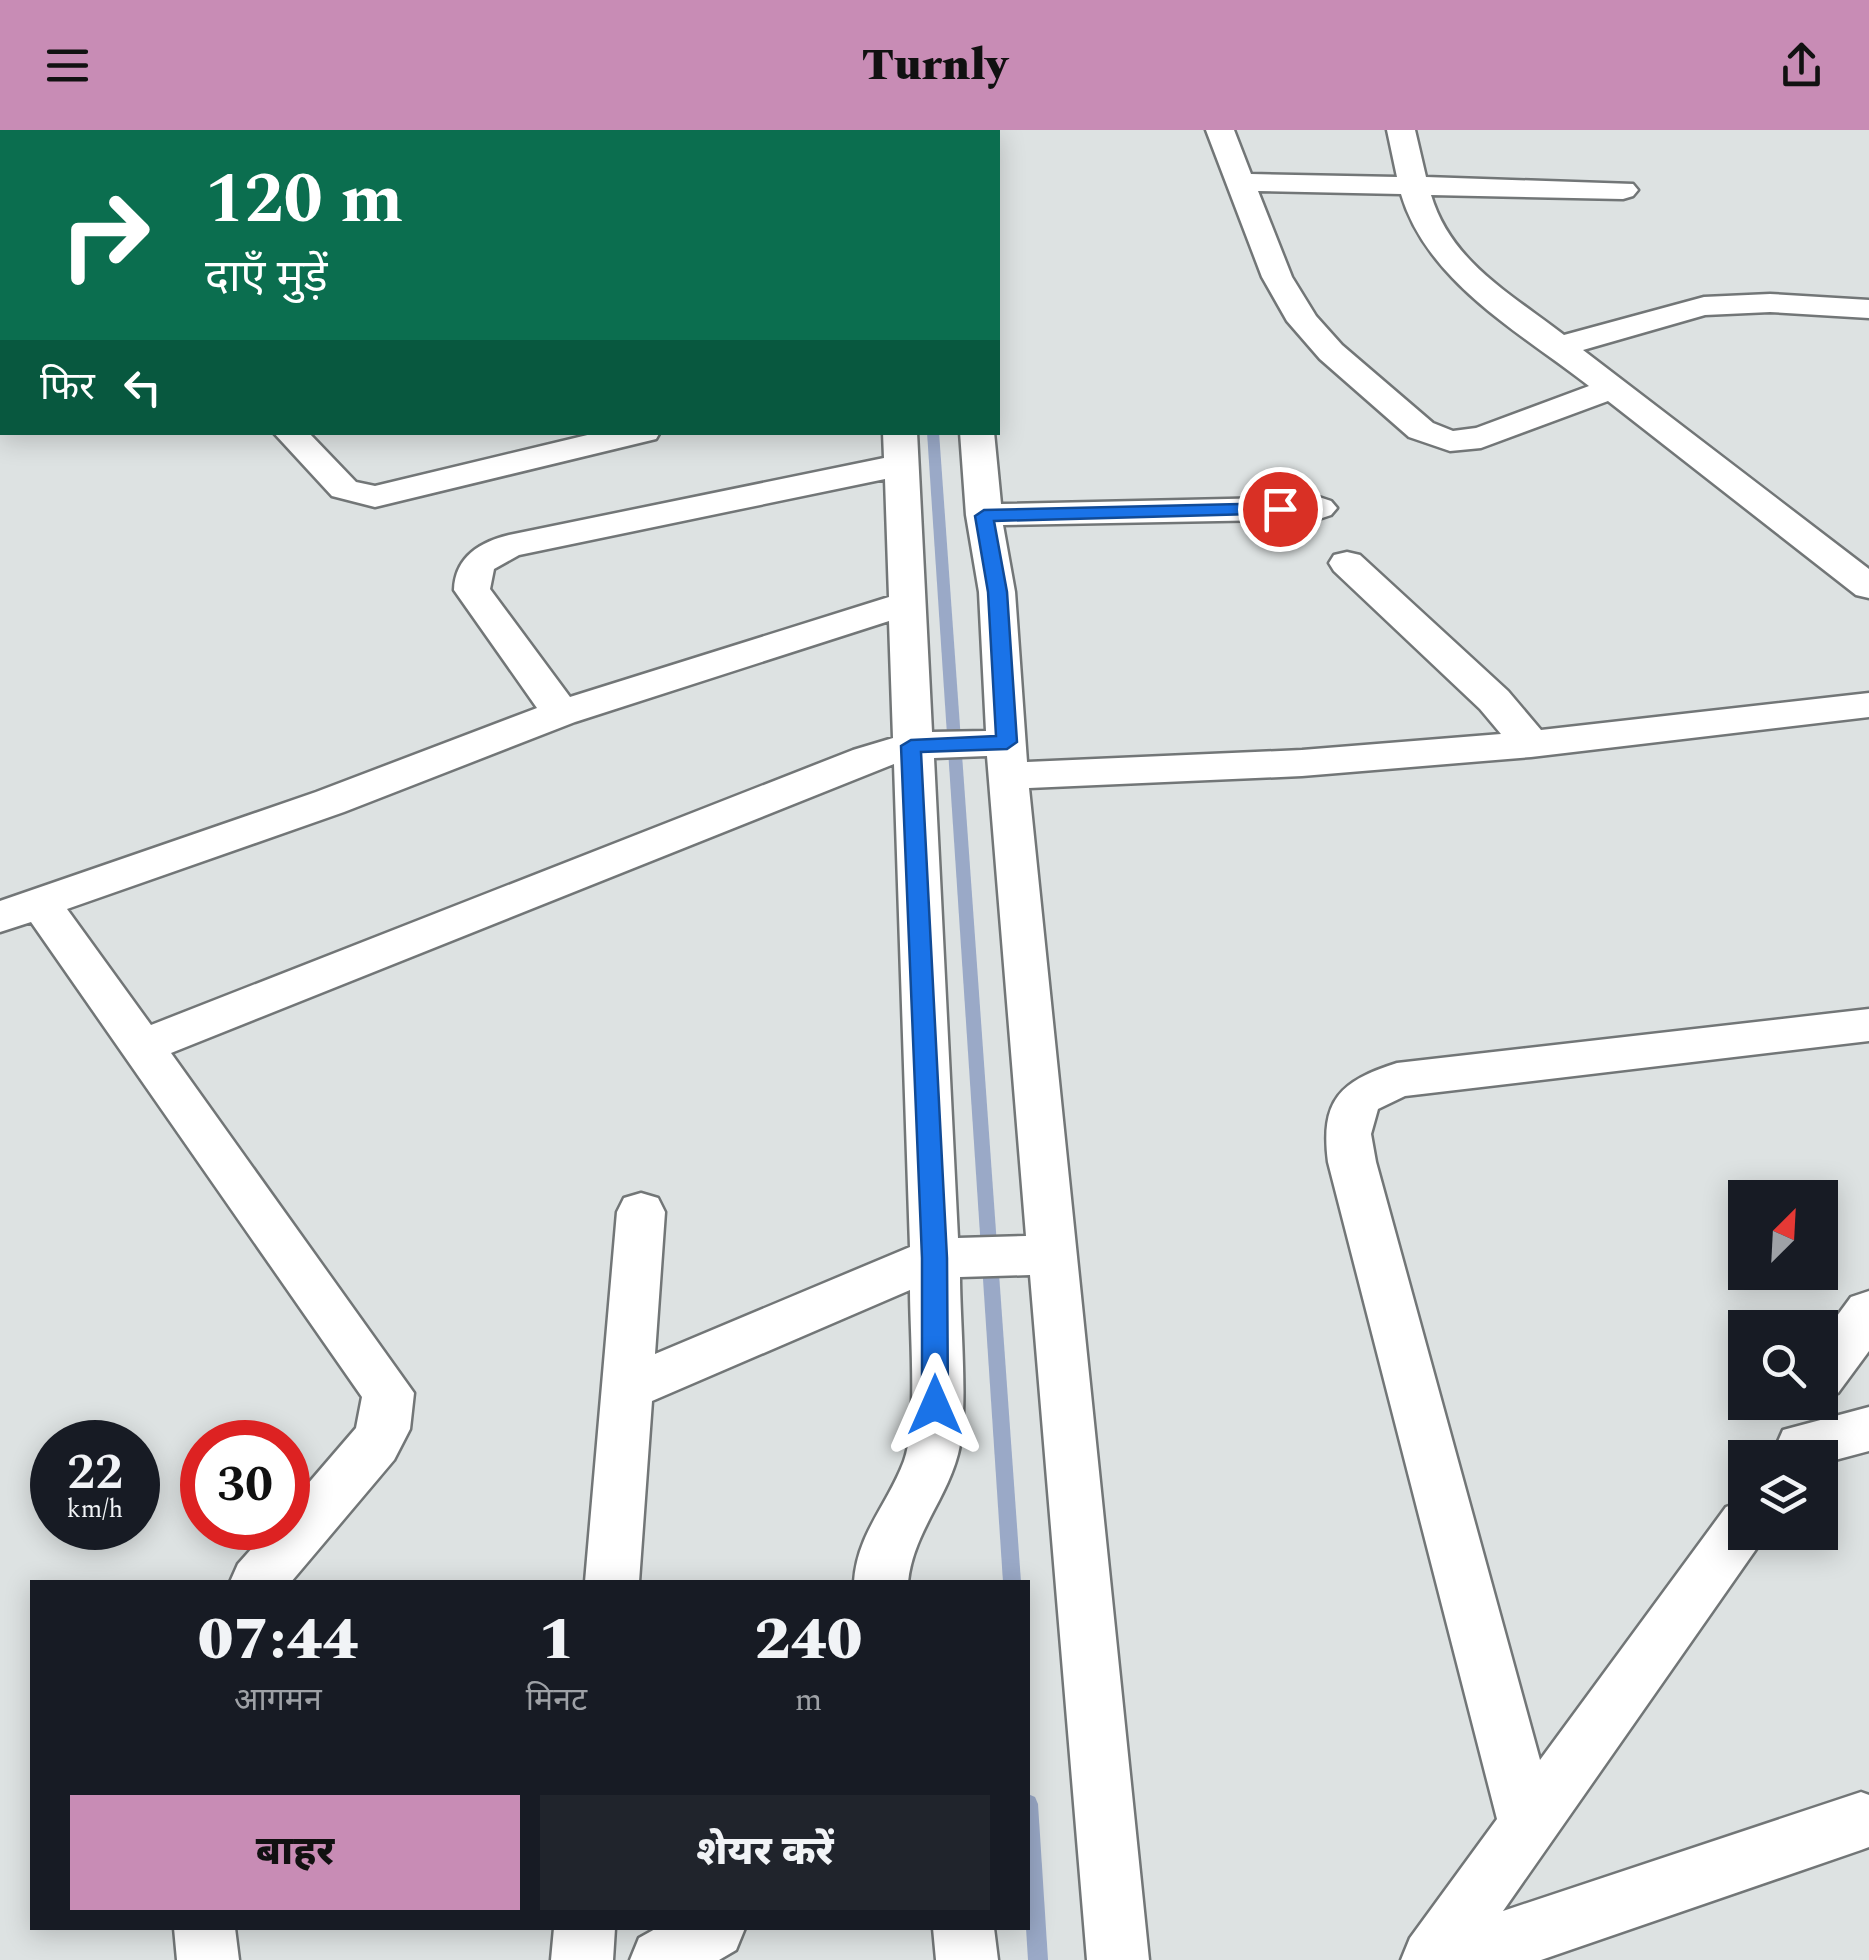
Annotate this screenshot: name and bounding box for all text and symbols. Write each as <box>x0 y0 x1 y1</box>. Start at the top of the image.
text: Turnly <box>862 31 1007 100</box>
icon: menu <box>40 38 95 93</box>
icon: share <box>1774 38 1829 93</box>
text: 120 m <box>205 147 403 253</box>
icon: right <box>40 170 170 300</box>
text: दाएँ मुड़ें <box>205 243 328 312</box>
text: फिर <box>40 359 95 417</box>
icon: left <box>115 360 170 415</box>
pin <box>1238 467 1323 552</box>
icon: arrive <box>1253 482 1308 537</box>
north arrow <box>1728 1180 1838 1290</box>
map controls <box>1728 1180 1838 1550</box>
button: search <box>1728 1310 1838 1420</box>
position arrow <box>883 1353 987 1457</box>
speed limit sign: 30 <box>180 1420 310 1550</box>
text: 22 <box>67 1435 123 1511</box>
button: layers <box>1728 1440 1838 1550</box>
text: km/h <box>67 1491 123 1529</box>
text: 07:44 <box>197 1594 358 1686</box>
text: 1 <box>538 1594 574 1686</box>
text: 240 <box>755 1594 863 1686</box>
text: आगमन <box>234 1676 322 1725</box>
text: मिनट <box>526 1676 587 1725</box>
text: m <box>795 1676 822 1725</box>
button: बाहर <box>70 1795 520 1910</box>
button: शेयर करें <box>540 1795 990 1910</box>

